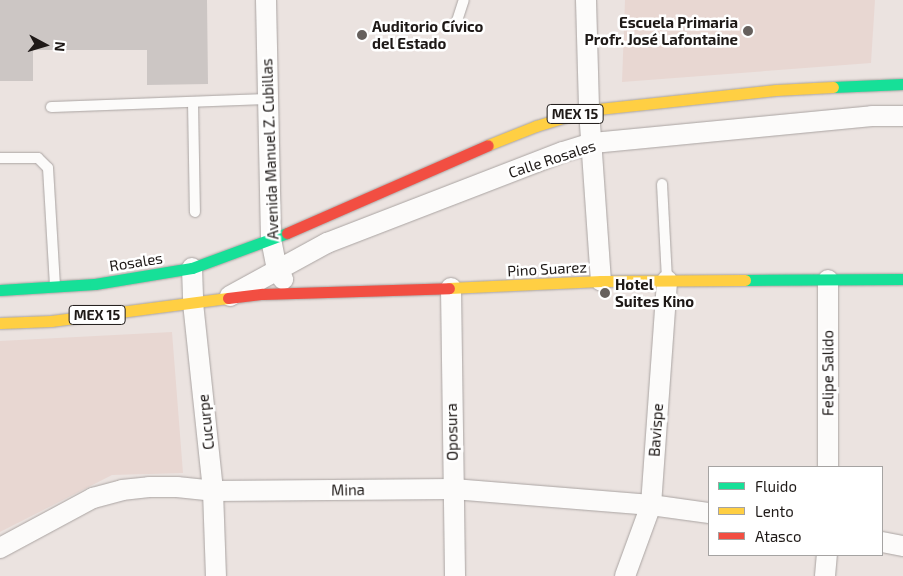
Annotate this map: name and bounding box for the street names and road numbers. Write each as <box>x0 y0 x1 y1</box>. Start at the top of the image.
street label: Avenida Manuel Z. Cubillas <box>258 58 282 240</box>
road number: MEX 15 <box>546 102 604 126</box>
street label: Calle Rosales <box>506 136 598 182</box>
street label: Rosales <box>108 249 164 275</box>
street label: Pino Suarez <box>507 258 587 280</box>
road number: MEX 15 <box>68 304 126 326</box>
street label: Felipe Salido <box>819 330 837 416</box>
street label: Cucurpe <box>194 393 218 451</box>
street label: Oposura <box>442 403 462 461</box>
street label: Bavispe <box>645 403 667 457</box>
street label: Mina <box>331 481 365 499</box>

